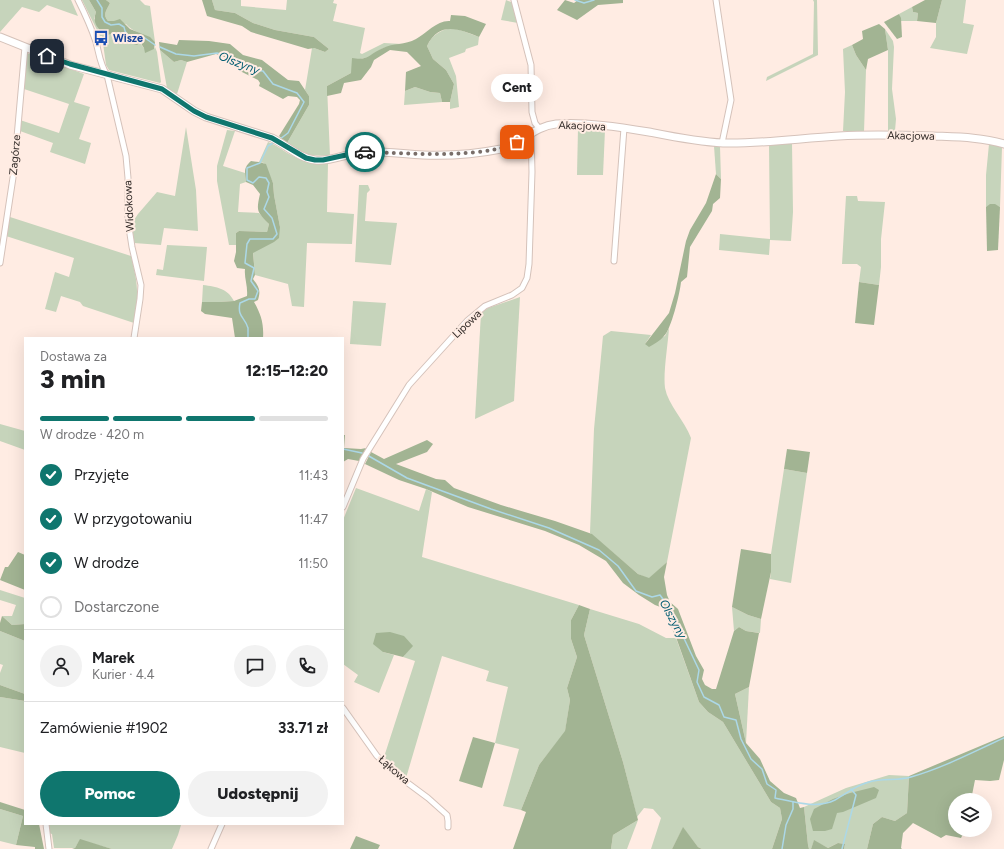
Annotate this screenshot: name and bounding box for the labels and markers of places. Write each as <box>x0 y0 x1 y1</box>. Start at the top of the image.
bus stop icon: Wisze <box>92 29 110 47</box>
place label: Wisze <box>113 32 143 45</box>
pin <box>30 39 64 73</box>
callout: Cent <box>491 74 543 102</box>
pin <box>500 125 534 159</box>

